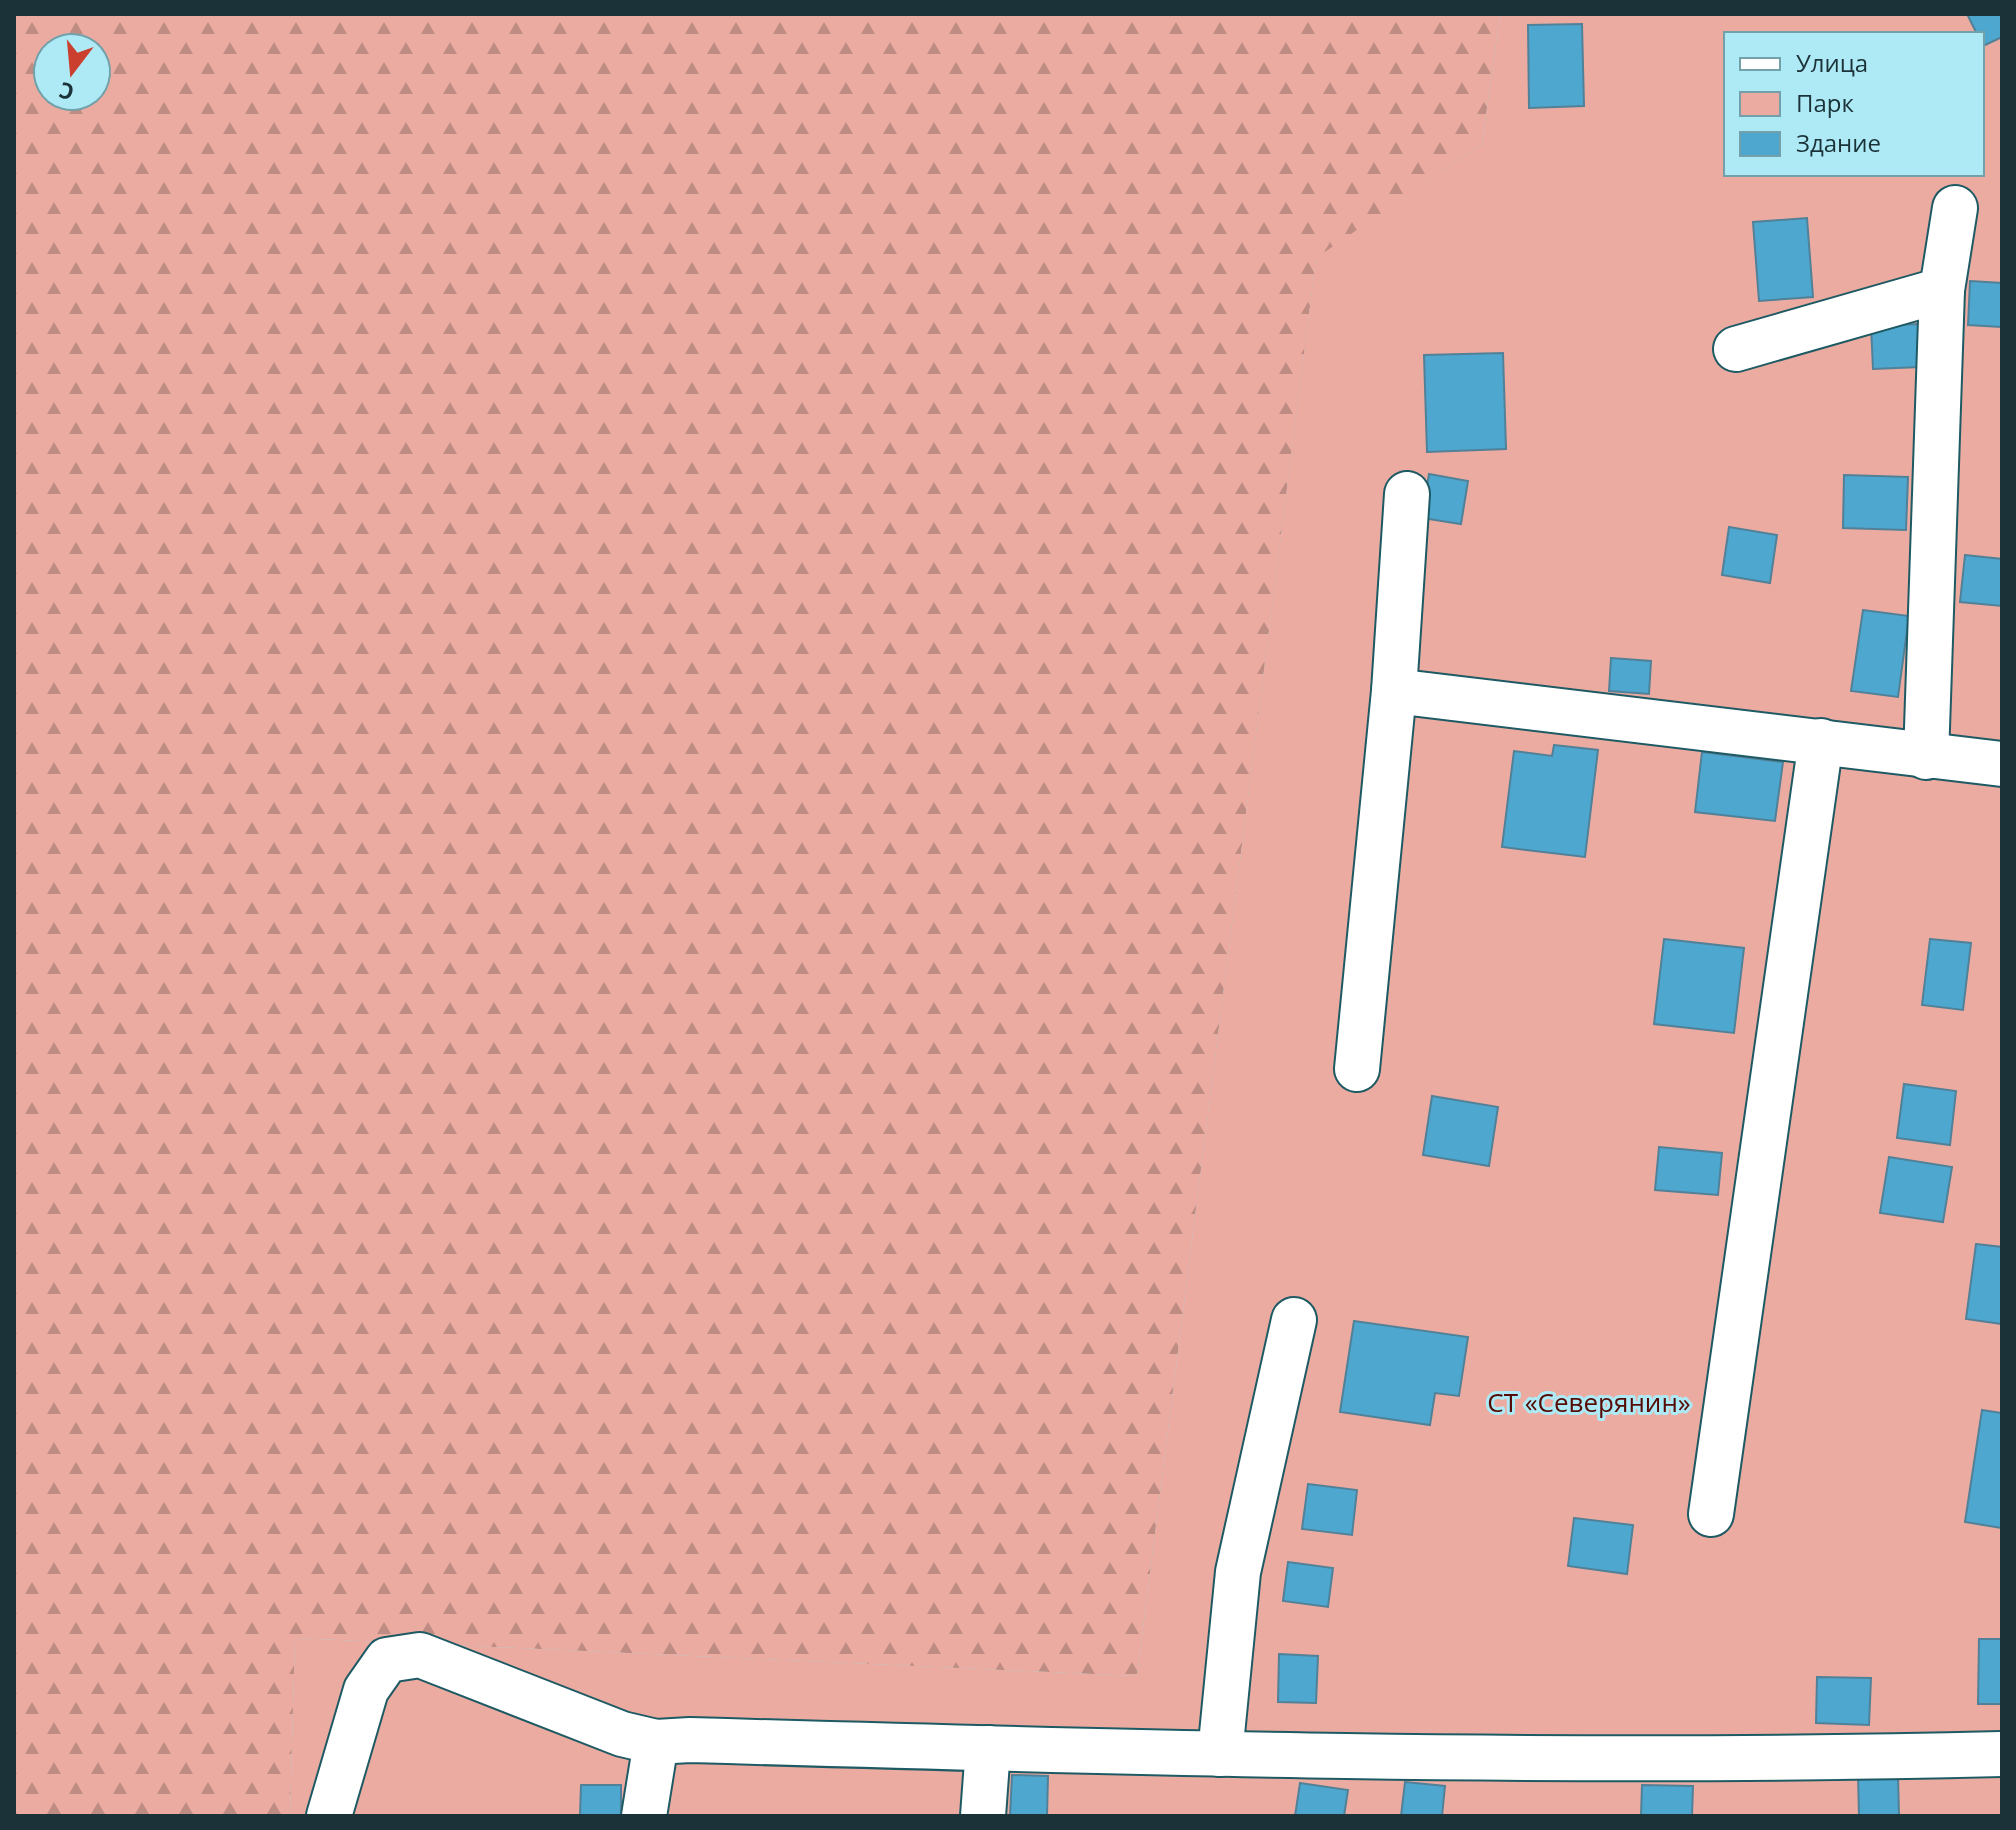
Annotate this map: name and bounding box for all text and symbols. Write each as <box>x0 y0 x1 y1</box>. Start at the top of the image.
north arrow <box>32 32 112 112</box>
legend <box>1724 32 1984 176</box>
text: Улица <box>1796 46 1868 79</box>
text: С <box>55 76 77 109</box>
text: Парк <box>1796 86 1854 119</box>
text: Здание <box>1796 126 1881 159</box>
park label: СТ «Северянин» <box>1487 1384 1691 1420</box>

